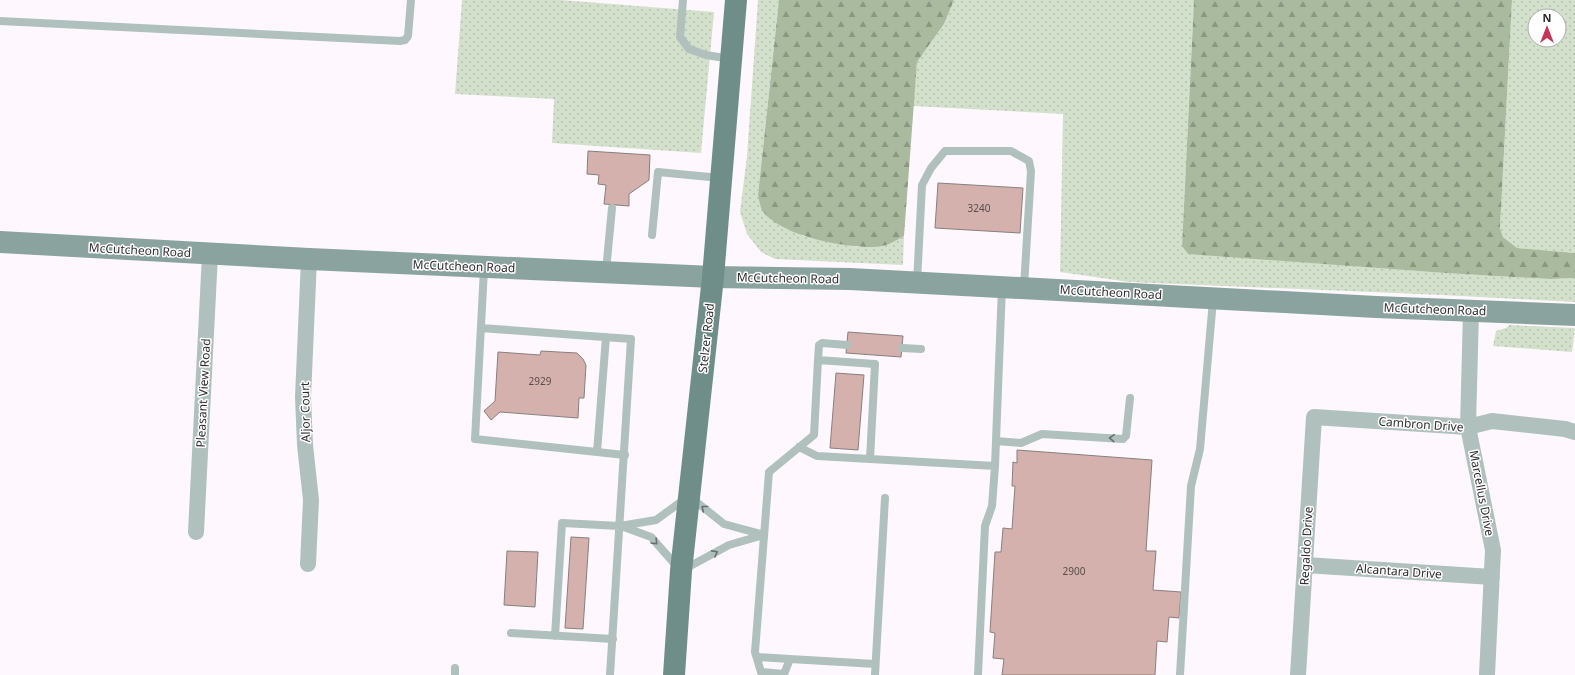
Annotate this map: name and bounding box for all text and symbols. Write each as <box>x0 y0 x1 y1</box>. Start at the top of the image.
north arrow <box>1527 8 1567 48</box>
text: N <box>1543 10 1551 25</box>
house number: 3240 <box>968 201 991 215</box>
street label: McCutcheon Road <box>88 239 192 261</box>
street label: McCutcheon Road <box>412 256 516 276</box>
street label: McCutcheon Road <box>737 269 839 287</box>
street label: McCutcheon Road <box>1059 281 1163 303</box>
street label: McCutcheon Road <box>1383 299 1487 319</box>
street label: Stelzer Road <box>694 302 718 374</box>
street label: Pleasant View Road <box>192 338 214 448</box>
house number: 2929 <box>529 374 552 388</box>
street label: Aljor Court <box>296 381 314 443</box>
street label: Cambron Drive <box>1378 413 1464 435</box>
one-way arrow <box>1109 434 1115 443</box>
street label: Marcellus Drive <box>1465 449 1499 538</box>
one-way arrow <box>702 506 709 513</box>
street label: Regaldo Drive <box>1295 506 1317 586</box>
one-way arrow <box>650 537 658 545</box>
one-way arrow <box>711 550 719 557</box>
street label: Alcantara Drive <box>1356 560 1443 582</box>
house number: 2900 <box>1063 564 1086 578</box>

